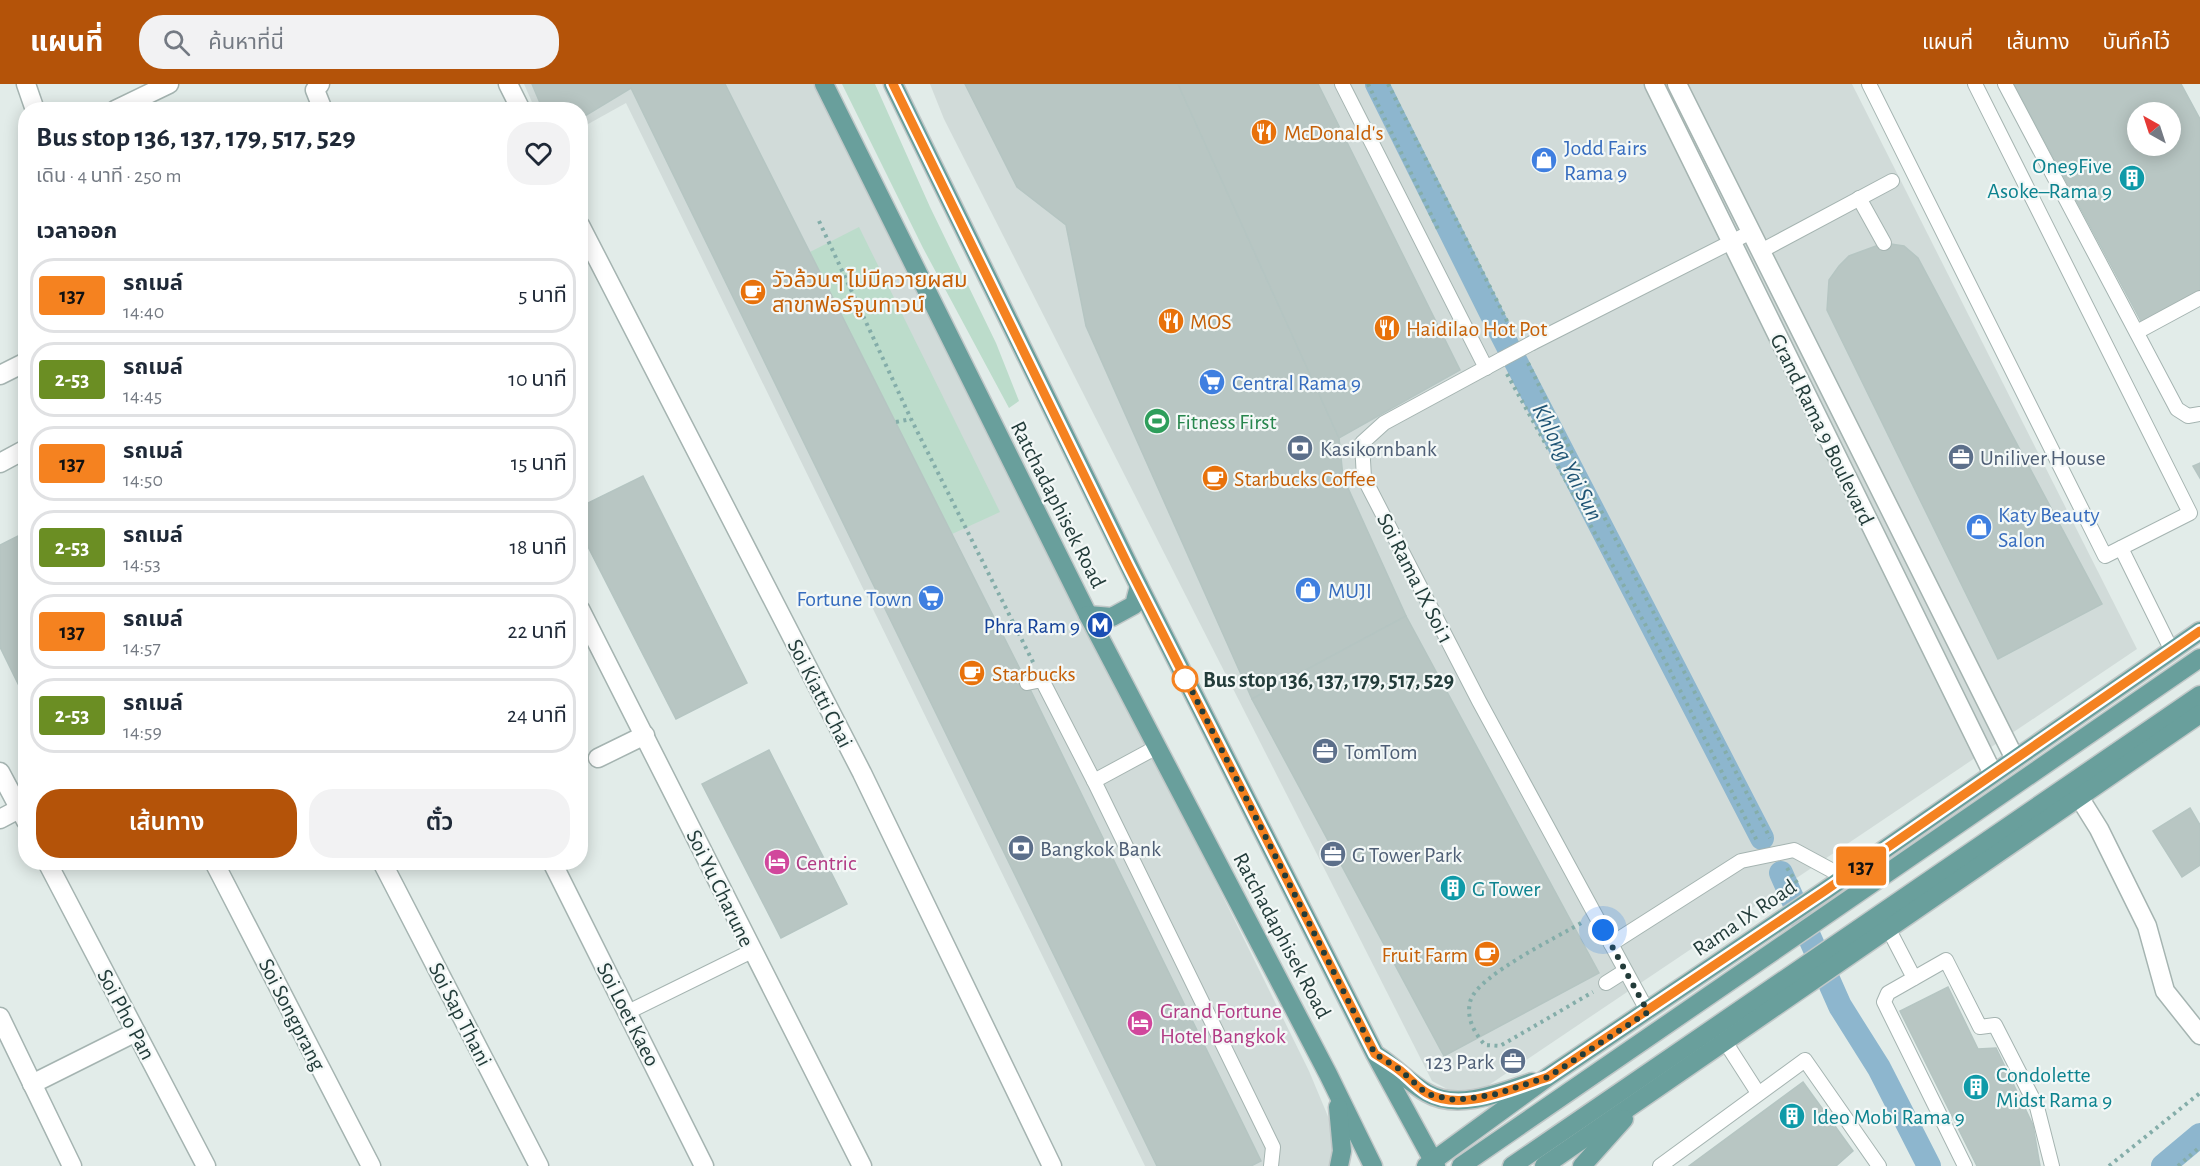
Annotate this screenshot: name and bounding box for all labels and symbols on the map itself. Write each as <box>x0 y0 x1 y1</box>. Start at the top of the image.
north arrow <box>2127 102 2181 156</box>
restaurant icon: McDonald's <box>1249 117 1279 147</box>
place label: McDonald's <box>1284 122 1384 144</box>
place label: Jodd Fairs Rama 9 <box>1564 137 1647 184</box>
shop icon: Jodd Fairs Rama 9 <box>1529 145 1559 175</box>
place label: One9Five Asoke–Rama 9 <box>1987 155 2112 202</box>
building icon: One9Five Asoke–Rama 9 <box>2117 163 2147 193</box>
place label: วัวล้วนๆ ไม่มีควายผสม สาขาฟอร์จูนทาวน์ <box>772 268 968 318</box>
cafe icon: วัวล้วนๆ ไม่มีควายผสม สาขาฟอร์จูนทาวน์ <box>738 277 768 307</box>
restaurant icon: MOS <box>1156 306 1186 336</box>
place label: MOS <box>1190 311 1232 333</box>
restaurant icon: Haidilao Hot Pot <box>1372 313 1402 343</box>
place label: Haidilao Hot Pot <box>1406 318 1547 340</box>
street label: Grand Rama 9 Boulevard <box>1766 330 1878 528</box>
supermarket icon: Central Rama 9 <box>1197 367 1227 397</box>
place label: Central Rama 9 <box>1232 372 1361 394</box>
water label: Khlong Yai Sun <box>1527 400 1607 525</box>
sports icon: Fitness First <box>1142 406 1172 436</box>
place label: Fitness First <box>1176 411 1276 433</box>
street label: Ratchadaphisek Road <box>1007 418 1110 591</box>
bank icon: Kasikornbank <box>1285 433 1315 463</box>
place label: Kasikornbank <box>1320 438 1437 460</box>
office icon: Uniliver House <box>1946 442 1976 472</box>
place label: Uniliver House <box>1980 447 2106 469</box>
cafe icon: Starbucks Coffee <box>1200 463 1230 493</box>
place label: Starbucks Coffee <box>1234 468 1376 490</box>
place label: Katy Beauty Salon <box>1998 504 2100 551</box>
street label: Soi Rama IX Soi 1 <box>1373 510 1457 647</box>
shop icon: Katy Beauty Salon <box>1964 512 1994 542</box>
shop icon: MUJI <box>1293 575 1323 605</box>
place label: MUJI <box>1328 580 1372 602</box>
supermarket icon: Fortune Town <box>916 583 946 613</box>
place label: Fortune Town <box>796 588 912 610</box>
metro station icon: Phra Ram 9 <box>1085 610 1115 640</box>
place label: Phra Ram 9 <box>983 615 1080 637</box>
street label: Soi Kiatti Chai <box>783 636 857 751</box>
cafe icon: Starbucks <box>957 658 987 688</box>
place label: Starbucks <box>992 663 1076 685</box>
marker: Bus stop 136, 137, 179, 517, 529 <box>1172 666 1198 692</box>
place label: Bus stop 136, 137, 179, 517, 529 <box>1203 669 1454 691</box>
office icon: TomTom <box>1310 736 1340 766</box>
place label: TomTom <box>1344 741 1418 763</box>
street label: Soi Yu Charune <box>682 826 758 950</box>
bank icon: Bangkok Bank <box>1006 833 1036 863</box>
place label: Bangkok Bank <box>1040 838 1161 860</box>
office icon: G Tower Park <box>1318 839 1348 869</box>
place label: G Tower Park <box>1352 844 1462 866</box>
line badge: 137 <box>1826 846 1896 886</box>
hotel icon: Centric <box>762 847 792 877</box>
street label: Ratchadaphisek Road <box>1229 849 1335 1022</box>
place label: Centric <box>796 852 857 874</box>
building icon: G Tower <box>1438 873 1468 903</box>
street label: Rama IX Road <box>1689 875 1800 960</box>
place label: G Tower <box>1472 878 1540 900</box>
your location <box>1588 915 1618 945</box>
cafe icon: Fruit Farm <box>1472 939 1502 969</box>
place label: Fruit Farm <box>1381 944 1468 966</box>
street label: Soi Songprang <box>255 955 330 1074</box>
street label: Soi Sap Thani <box>425 959 496 1070</box>
street label: Soi Loet Kaeo <box>593 959 664 1070</box>
street label: Soi Pho Pan <box>93 966 159 1063</box>
place label: Grand Fortune Hotel Bangkok <box>1160 1000 1286 1047</box>
hotel icon: Grand Fortune Hotel Bangkok <box>1125 1008 1155 1038</box>
office icon: 123 Park <box>1498 1046 1528 1076</box>
place label: 123 Park <box>1426 1051 1494 1073</box>
place label: Condolette Midst Rama 9 <box>1996 1064 2112 1111</box>
building icon: Condolette Midst Rama 9 <box>1961 1072 1991 1102</box>
building icon: Ideo Mobi Rama 9 <box>1777 1101 1807 1131</box>
place label: Ideo Mobi Rama 9 <box>1812 1106 1965 1128</box>

